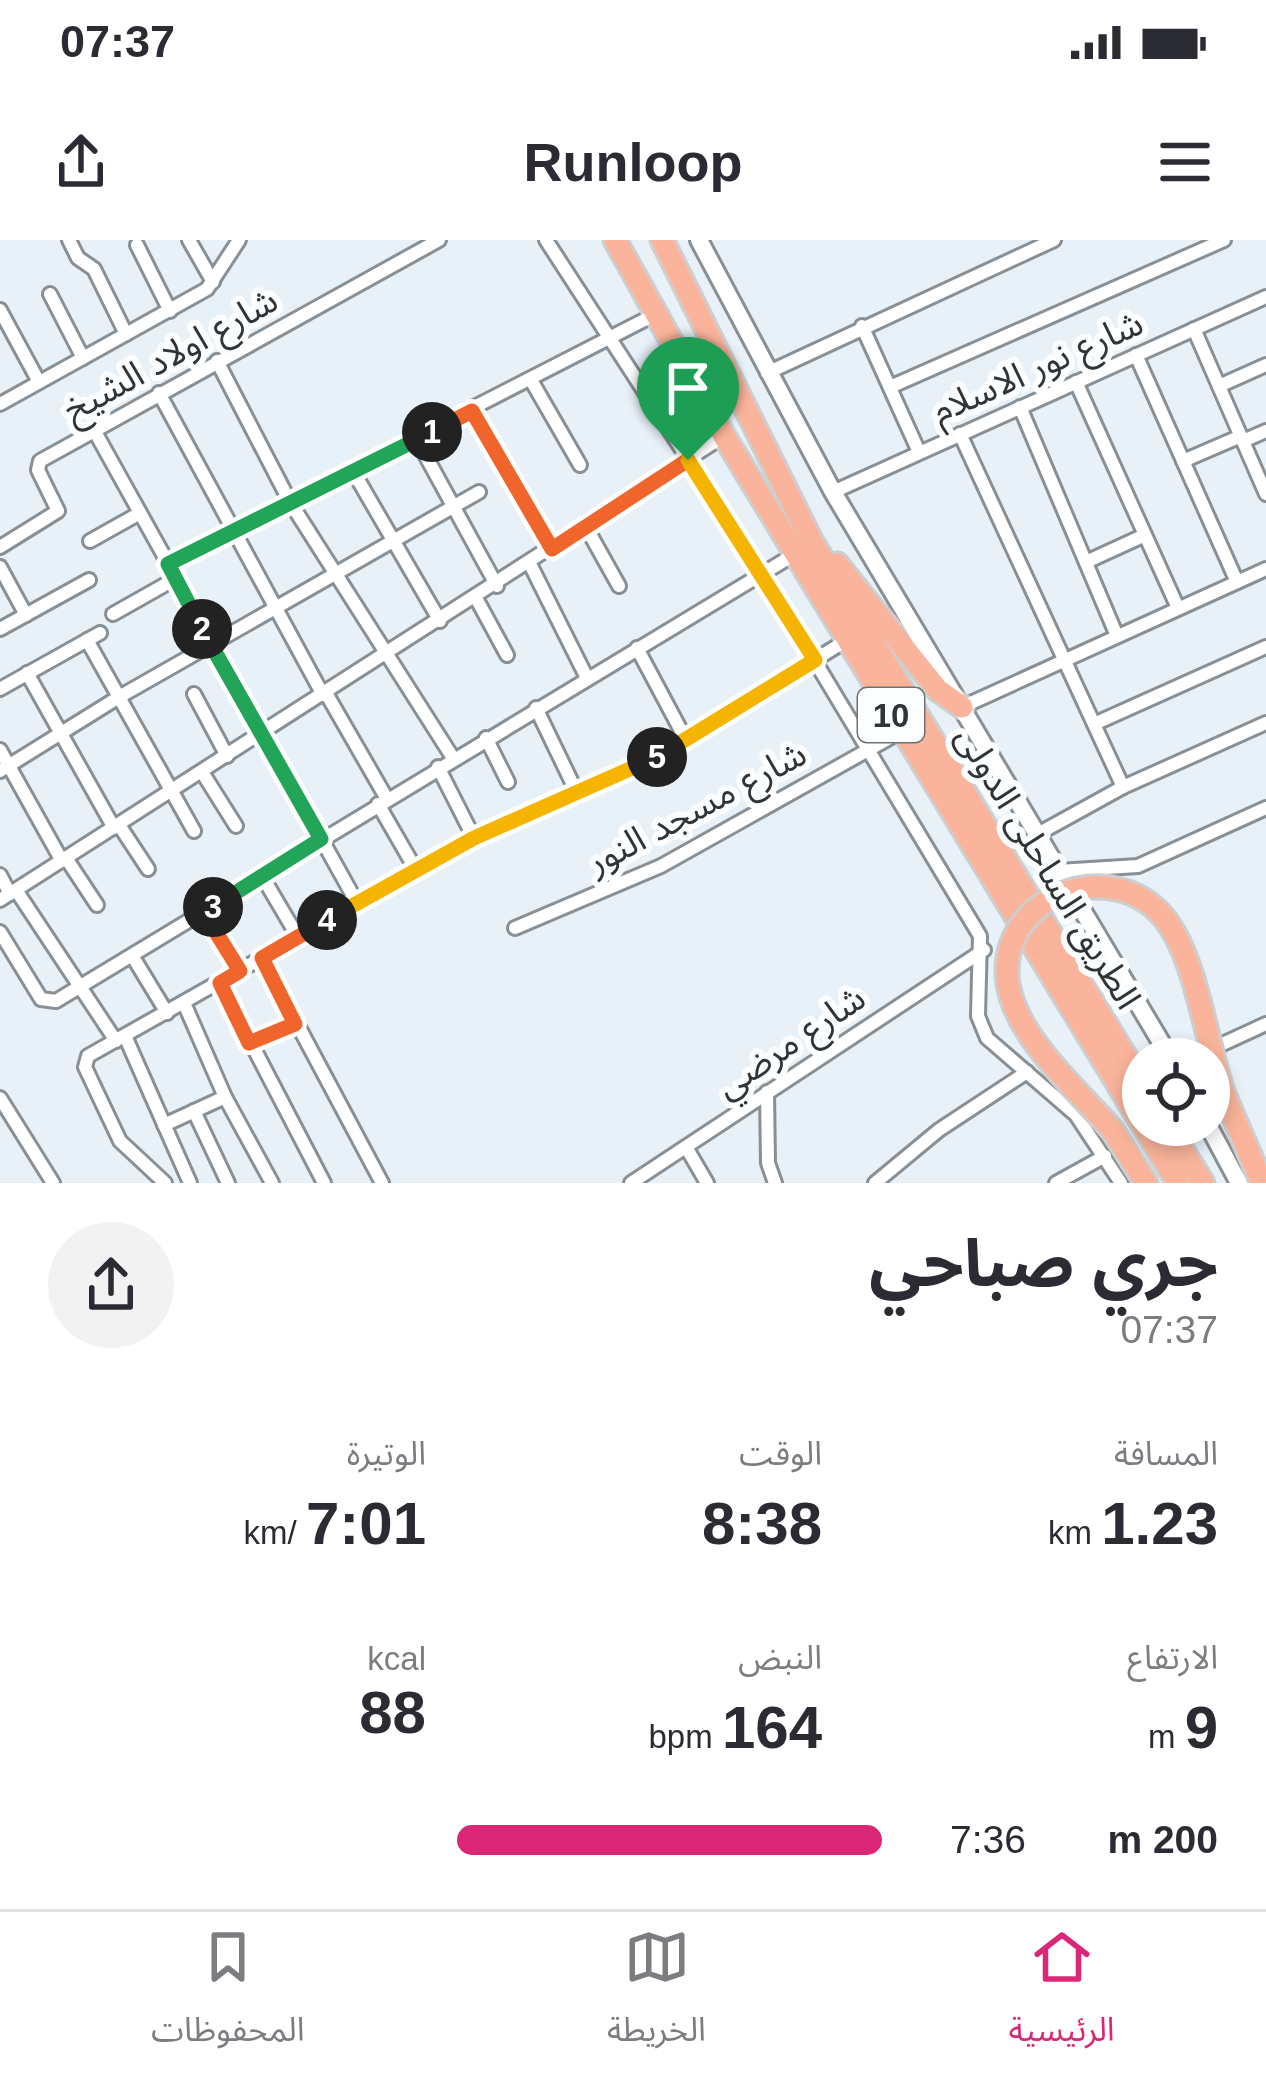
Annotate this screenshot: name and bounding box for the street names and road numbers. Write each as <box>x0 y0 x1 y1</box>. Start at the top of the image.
street label: شارع اولاد الشيخ <box>56 279 287 435</box>
street label: شارع نور الاسلام <box>925 302 1152 438</box>
road number: 10 <box>858 688 924 742</box>
street label: الطريق الساحلى الدولى <box>946 718 1149 1017</box>
street label: شارع مسجد النور <box>579 732 816 888</box>
street label: شارع مرضي <box>708 977 877 1112</box>

